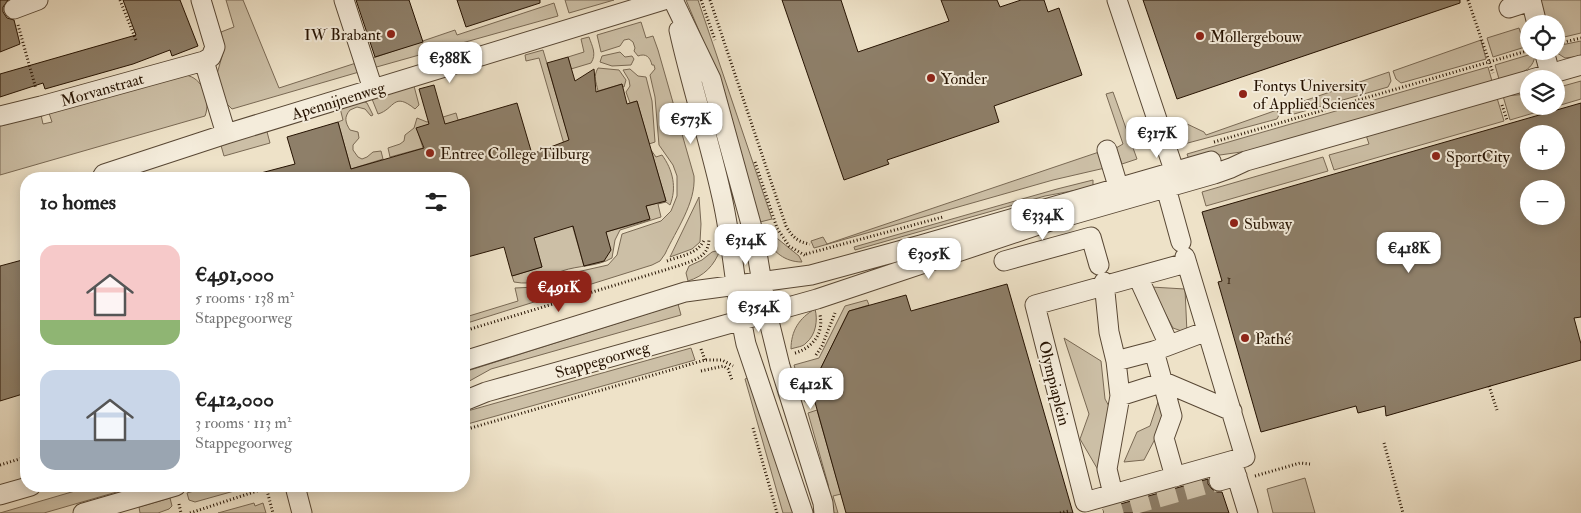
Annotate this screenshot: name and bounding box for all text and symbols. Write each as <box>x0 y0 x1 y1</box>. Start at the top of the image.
map controls <box>1520 15 1565 225</box>
button: locate <box>1520 15 1565 60</box>
place label: IW Brabant <box>304 25 381 45</box>
place label: Mollergebouw <box>1210 27 1303 47</box>
marker: IW Brabant <box>385 28 397 40</box>
marker: Mollergebouw <box>1194 30 1206 42</box>
pin: €388K <box>415 42 485 84</box>
text: €388K <box>429 48 471 68</box>
street label: Morvanstraat <box>58 69 146 111</box>
place label: Yonder <box>941 69 987 89</box>
button: layers <box>1520 70 1565 115</box>
marker: Yonder <box>925 72 937 84</box>
place label: Fontys University of Applied Sciences <box>1253 76 1375 115</box>
street label: Apennijnenweg <box>288 77 389 126</box>
marker: Fontys University of Applied Sciences <box>1237 88 1249 100</box>
pin: €573K <box>656 102 726 145</box>
text: €573K <box>670 109 712 129</box>
pin: €317K <box>1122 116 1192 159</box>
text: €317K <box>1137 123 1177 143</box>
button: + <box>1520 125 1565 170</box>
place label: Entree College Tilburg <box>440 144 591 164</box>
marker: Entree College Tilburg <box>424 147 436 159</box>
place label: SportCity <box>1446 147 1511 168</box>
marker: SportCity <box>1430 150 1442 162</box>
button: − <box>1520 180 1565 225</box>
icon: filters <box>422 188 450 216</box>
text: 10 homes <box>40 189 116 216</box>
pin: €334K <box>1008 198 1078 241</box>
text: €334K <box>1022 205 1064 225</box>
place label: Subway <box>1244 214 1293 234</box>
marker: Subway <box>1228 217 1240 229</box>
pin: €314K <box>711 224 781 266</box>
text: €314K <box>725 230 767 250</box>
pin: €418K <box>1374 232 1444 274</box>
pin: €305K <box>894 238 964 280</box>
text: €418K <box>1388 238 1430 258</box>
text: €305K <box>908 244 950 264</box>
text: €491,000 <box>195 261 274 288</box>
icon: home <box>80 265 140 325</box>
pin: €491K <box>524 270 594 313</box>
house number: 1 <box>1227 271 1232 288</box>
text: €491K <box>537 277 581 297</box>
text: 5 rooms · 138 m² <box>195 288 294 308</box>
pin: €354K <box>724 290 794 333</box>
text: €354K <box>738 297 780 317</box>
text: Stappegoorweg <box>195 308 292 328</box>
place label: Pathé <box>1255 329 1291 349</box>
marker: Pathé <box>1239 332 1251 344</box>
street label: Stappegoorweg <box>553 337 653 384</box>
street label: Olympiaplein <box>1033 339 1074 428</box>
pin: €412K <box>776 368 846 410</box>
text: €412K <box>790 374 833 394</box>
text: €412,000 <box>195 386 274 413</box>
icon: home <box>80 390 140 450</box>
text: 3 rooms · 113 m² <box>195 413 291 433</box>
text: Stappegoorweg <box>195 433 292 453</box>

